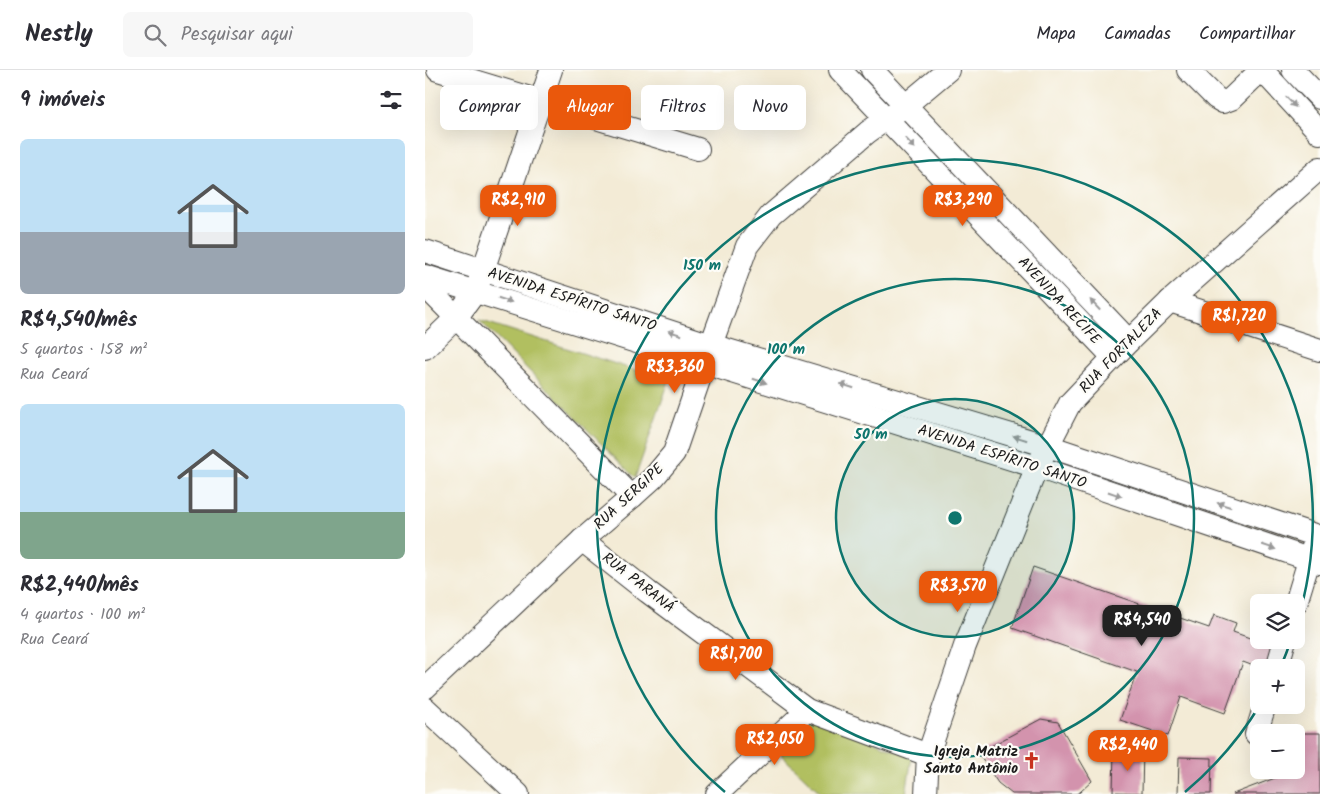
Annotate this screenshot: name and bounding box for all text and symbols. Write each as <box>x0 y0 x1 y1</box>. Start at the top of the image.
search box <box>123 12 473 57</box>
text: Nestly <box>25 15 93 54</box>
text: Pesquisar aqui <box>181 20 293 50</box>
text: Mapa <box>1036 20 1076 49</box>
text: Camadas <box>1104 20 1171 49</box>
text: Compartilhar <box>1199 20 1295 49</box>
icon: search <box>141 21 169 49</box>
text: 9 imóveis <box>20 84 105 117</box>
chip: Comprar <box>440 85 538 130</box>
chip: Alugar <box>548 85 631 130</box>
chip: Filtros <box>641 85 724 130</box>
chip: Novo <box>734 85 806 130</box>
icon: filters <box>377 86 405 114</box>
one-way arrow <box>1285 95 1297 107</box>
one-way arrow <box>904 137 916 149</box>
icon: home <box>168 171 258 261</box>
pin: R$2,910 <box>472 184 564 227</box>
pin: R$3,290 <box>917 184 1009 227</box>
text: R$2,910 <box>491 188 545 213</box>
text: R$3,290 <box>934 188 992 213</box>
street label: AVENIDA RECIFE <box>1012 251 1107 352</box>
text: 150 m <box>683 254 721 278</box>
street label: AVENIDA ESPÍRITO SANTO <box>485 261 659 339</box>
one-way arrow <box>498 296 513 304</box>
one-way arrow <box>1089 300 1101 312</box>
pin: R$1,720 <box>1193 300 1285 343</box>
street label: RUA FORTALEZA <box>1074 303 1168 399</box>
text: R$4,540/mês <box>20 304 137 337</box>
text: R$1,720 <box>1212 304 1266 329</box>
one-way arrow <box>668 329 683 336</box>
text: 5 quartos · 158 m² <box>20 337 147 362</box>
text: 100 m <box>767 338 805 362</box>
pin: R$3,360 <box>629 352 721 394</box>
text: R$3,360 <box>646 355 704 380</box>
text: Rua Ceará <box>20 362 88 387</box>
one-way arrow <box>753 377 768 385</box>
one-way arrow <box>840 381 855 389</box>
street label: AVENIDA ESPÍRITO SANTO <box>915 418 1089 496</box>
text: 50 m <box>853 423 888 447</box>
one-way arrow <box>1012 433 1027 441</box>
icon: home <box>168 436 258 526</box>
street label: RUA SERGIPE <box>588 457 671 536</box>
one-way arrow <box>1108 490 1123 498</box>
one-way arrow <box>1216 501 1231 509</box>
centre of rings <box>946 509 964 527</box>
one-way arrow <box>1261 544 1276 551</box>
street label: RUA PARANÁ <box>596 547 680 619</box>
text: R$2,440/mês <box>20 569 139 602</box>
pin: R$3,570 <box>912 570 1004 613</box>
text: R$3,570 <box>930 574 986 599</box>
map controls <box>1250 594 1305 779</box>
button: layers <box>1250 594 1305 649</box>
text: 4 quartos · 100 m² <box>20 602 145 627</box>
pin: R$4,540 <box>1096 604 1188 647</box>
text: R$4,540 <box>1113 608 1171 633</box>
text: Rua Ceará <box>20 627 88 652</box>
pin: R$1,700 <box>690 638 782 681</box>
text: R$1,700 <box>710 642 762 667</box>
button: + <box>1250 659 1305 714</box>
pin: R$2,050 <box>729 724 821 766</box>
button: − <box>1250 724 1305 779</box>
text: R$2,050 <box>746 727 804 752</box>
pin: R$2,440 <box>1082 730 1174 772</box>
text: R$2,440 <box>1099 733 1157 758</box>
place label: Igreja Matriz Santo Antônio <box>924 740 1018 781</box>
church icon: Igreja Matriz Santo Antônio <box>1022 751 1042 771</box>

